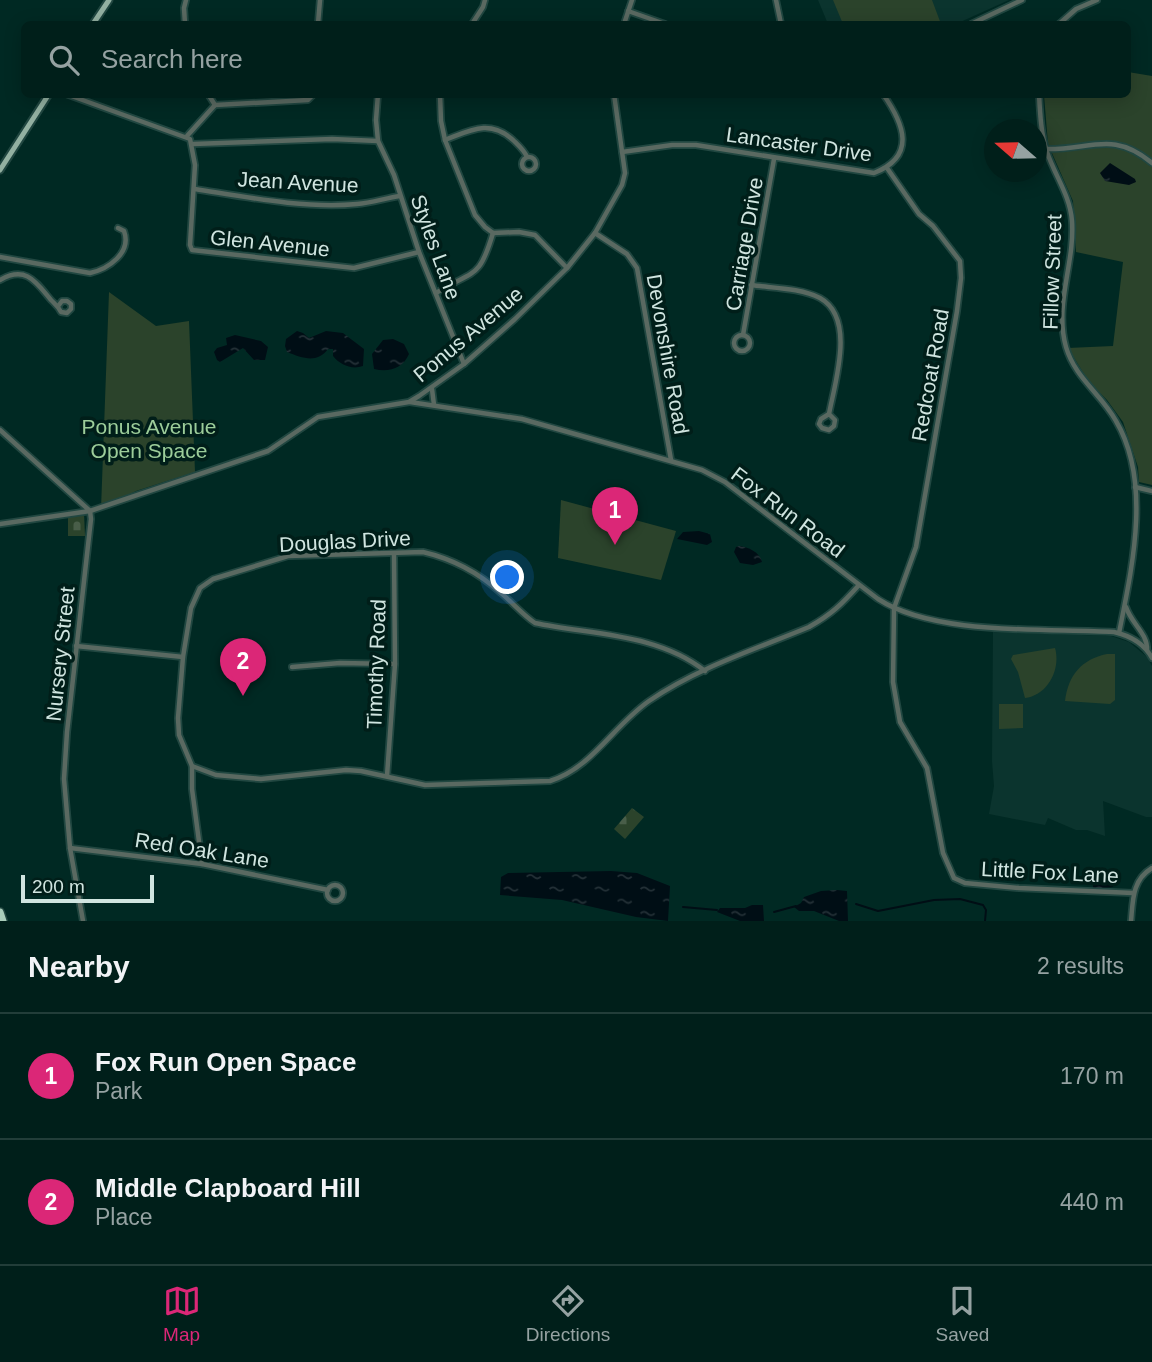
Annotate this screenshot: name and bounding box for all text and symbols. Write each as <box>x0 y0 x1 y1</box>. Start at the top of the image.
search box <box>21 21 1131 98</box>
icon: search <box>45 41 83 79</box>
text: Search here <box>101 44 243 74</box>
north arrow <box>984 119 1047 182</box>
street label: Lancaster Drive <box>725 122 873 166</box>
street label: Jean Avenue <box>237 167 359 197</box>
street label: Carriage Drive <box>721 175 767 313</box>
street label: Styles Lane <box>406 192 466 302</box>
street label: Fillow Street <box>1038 214 1066 330</box>
street label: Glen Avenue <box>209 225 331 261</box>
street label: Devonshire Road <box>643 272 693 436</box>
street label: Ponus Avenue <box>409 282 527 386</box>
street label: Redcoat Road <box>907 307 953 443</box>
park label: Ponus Avenue Open Space <box>81 415 217 462</box>
street label: Fox Run Road <box>727 462 849 562</box>
pin: 1 <box>592 487 638 545</box>
street label: Douglas Drive <box>279 526 411 556</box>
your location <box>490 560 524 594</box>
street label: Nursery Street <box>41 585 79 723</box>
street label: Timothy Road <box>362 599 390 729</box>
pin: 2 <box>220 638 266 696</box>
street label: Red Oak Lane <box>133 828 271 872</box>
street label: Little Fox Lane <box>981 857 1119 887</box>
scale bar <box>21 872 154 904</box>
text: 200 m <box>32 876 85 897</box>
text: Nearby <box>28 950 130 983</box>
text: 2 results <box>1037 953 1124 979</box>
text: Fox Run Open Space <box>95 1047 357 1077</box>
text: 1 <box>45 1063 57 1089</box>
text: 170 m <box>1060 1063 1124 1089</box>
text: Park <box>95 1078 142 1104</box>
text: Middle Clapboard Hill <box>95 1173 361 1203</box>
text: 2 <box>45 1189 57 1215</box>
text: 440 m <box>1060 1189 1124 1215</box>
text: Place <box>95 1204 153 1230</box>
tab: Map <box>163 1282 201 1346</box>
tab: Directions <box>526 1282 610 1346</box>
tab: Saved <box>935 1282 989 1346</box>

